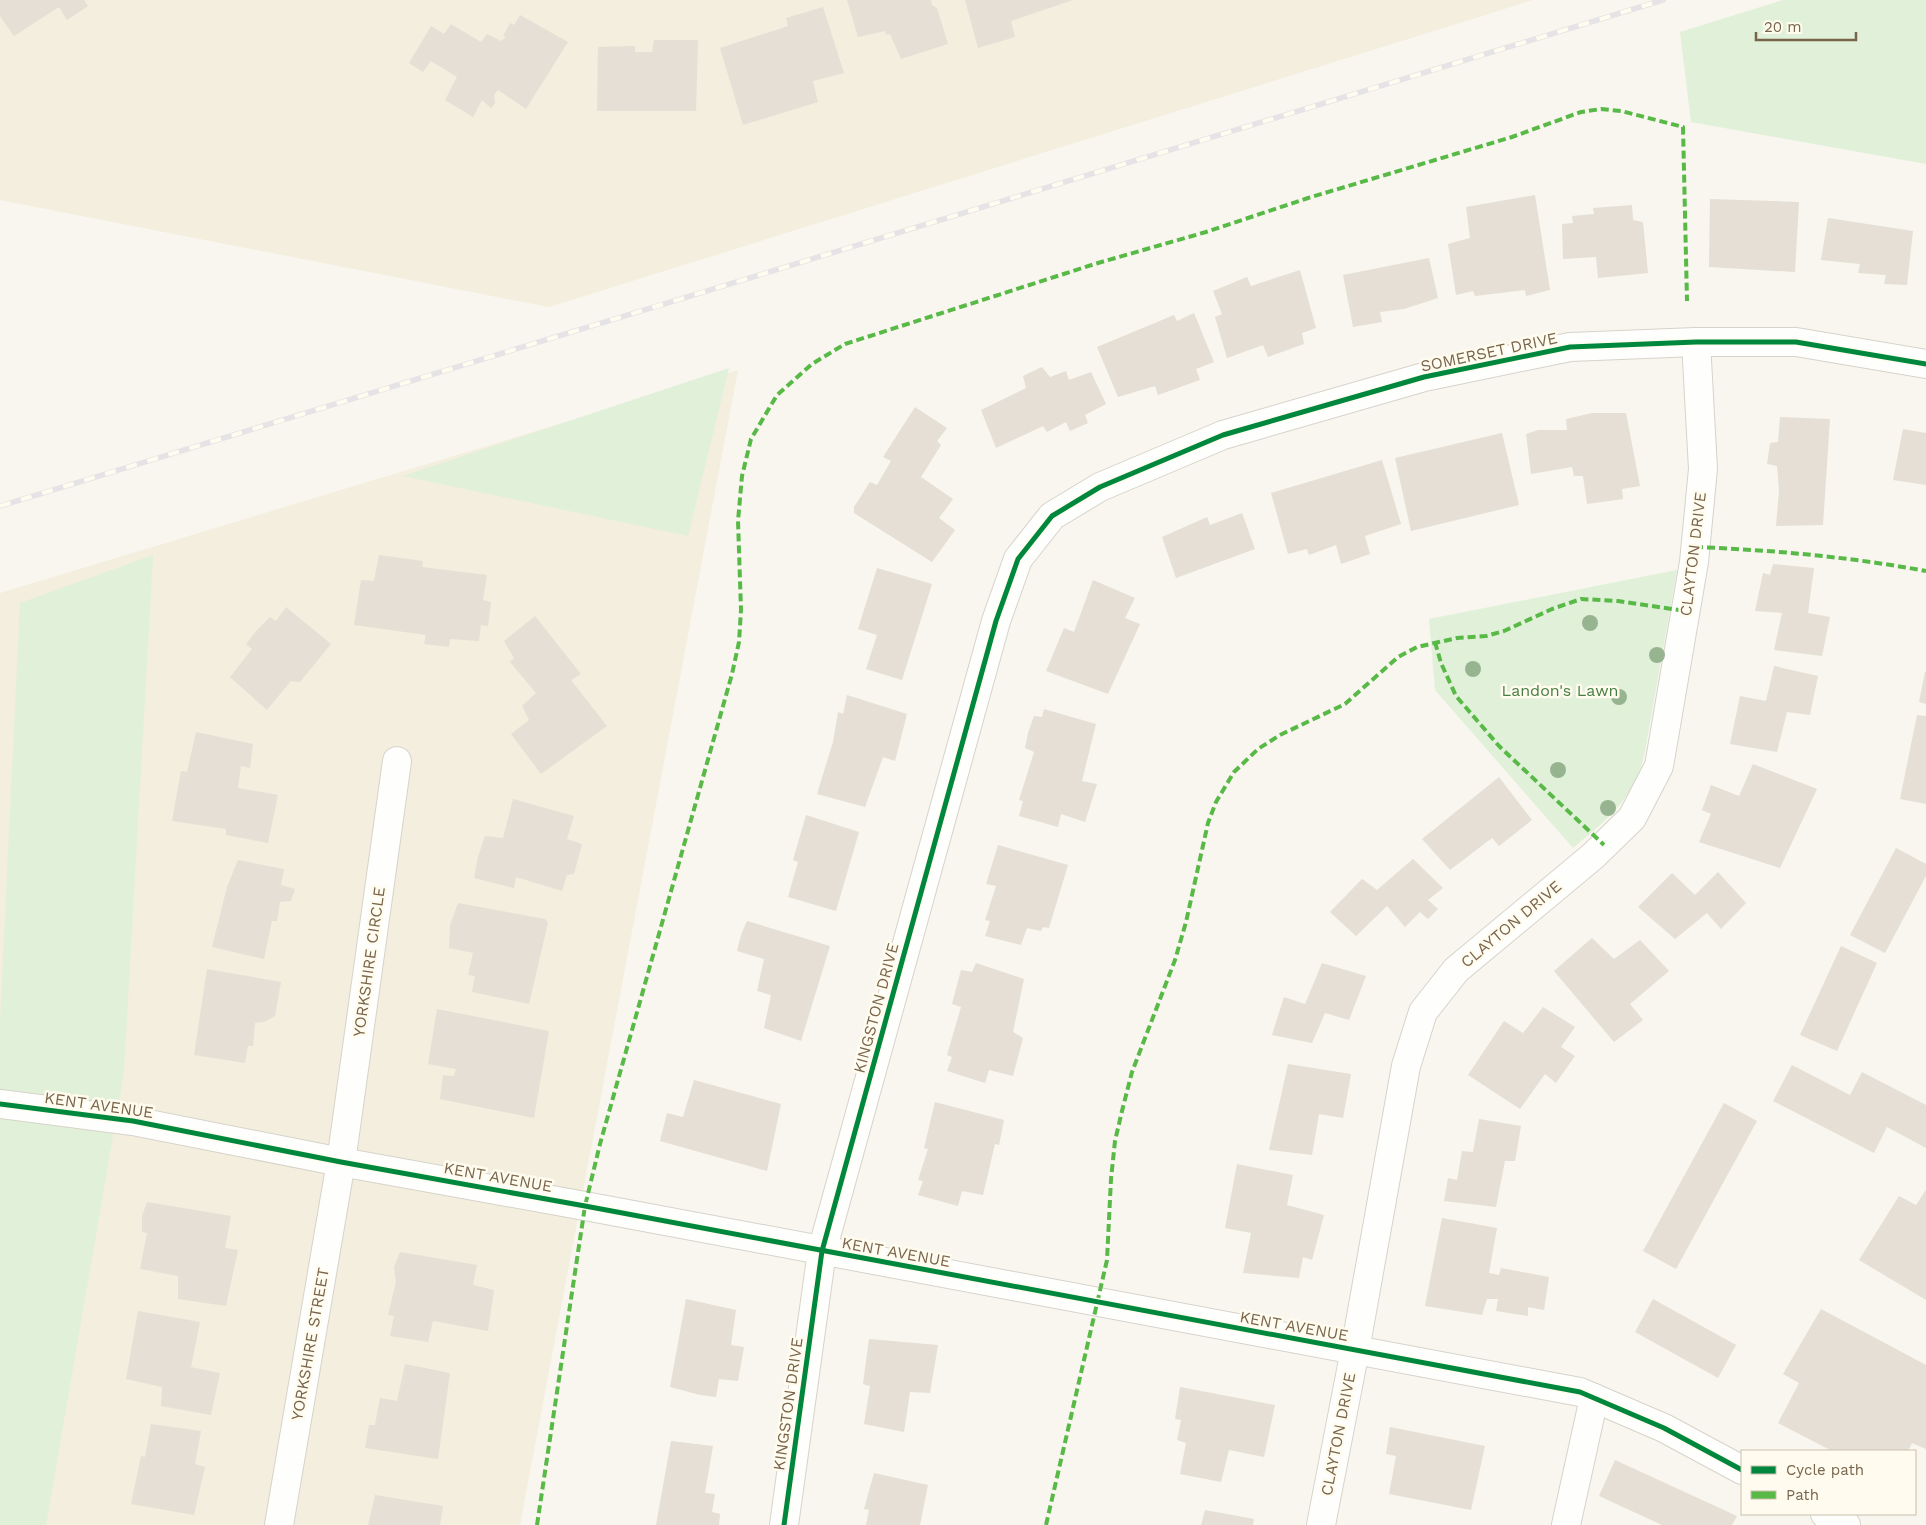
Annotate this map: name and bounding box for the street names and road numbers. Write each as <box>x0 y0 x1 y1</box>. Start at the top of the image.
street label: SOMERSET DRIVE <box>1419 328 1559 376</box>
street label: CLAYTON DRIVE <box>1676 491 1710 617</box>
street label: CLAYTON DRIVE <box>1457 876 1565 972</box>
street label: YORKSHIRE CIRCLE <box>349 886 389 1038</box>
street label: KINGSTON DRIVE <box>849 941 903 1075</box>
street label: KENT AVENUE <box>43 1088 155 1122</box>
street label: KENT AVENUE <box>442 1158 554 1196</box>
street label: KENT AVENUE <box>840 1233 952 1271</box>
street label: YORKSHIRE STREET <box>287 1266 333 1422</box>
street label: KENT AVENUE <box>1238 1307 1350 1345</box>
street label: KINGSTON DRIVE <box>769 1336 807 1472</box>
street label: CLAYTON DRIVE <box>1317 1371 1359 1497</box>

